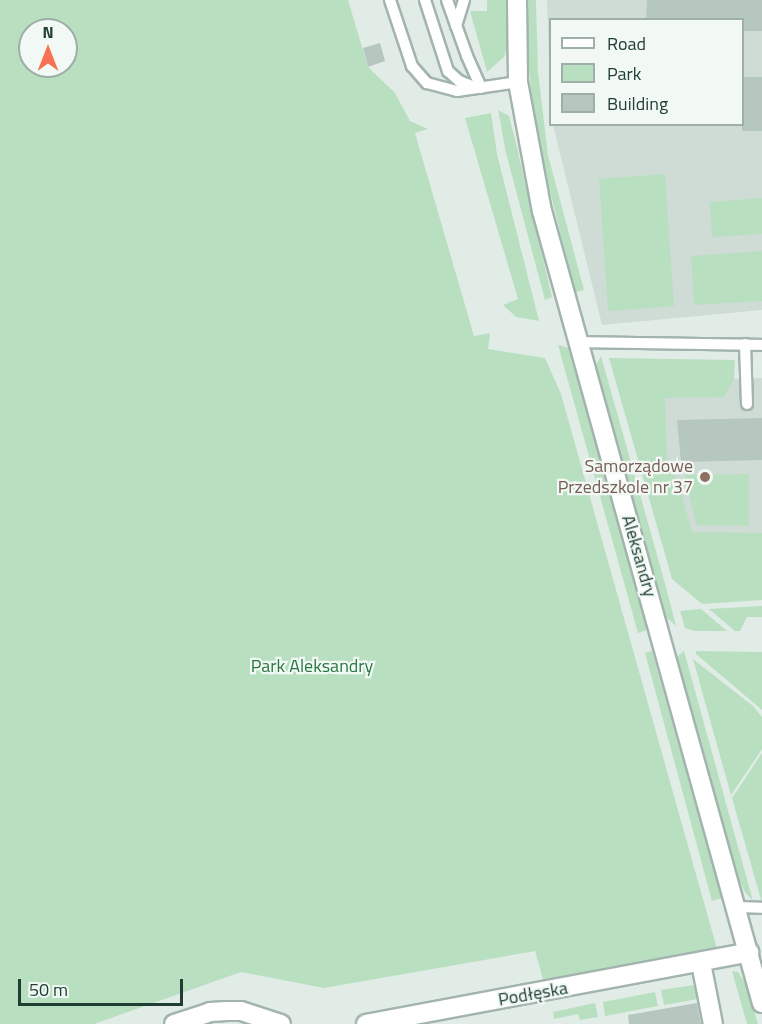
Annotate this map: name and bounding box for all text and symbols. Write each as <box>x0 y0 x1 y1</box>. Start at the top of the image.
north arrow <box>18 18 78 78</box>
legend <box>549 18 744 126</box>
text: N <box>42 20 54 44</box>
text: Road <box>607 30 646 57</box>
text: Park <box>607 60 641 87</box>
text: Building <box>607 90 668 117</box>
place label: Samorządowe Przedszkole nr 37 <box>558 456 693 498</box>
marker: Samorządowe Przedszkole nr 37 <box>698 470 712 484</box>
street label: Aleksandry <box>617 513 661 599</box>
park label: Park Aleksandry <box>251 655 373 677</box>
scale bar <box>21 967 186 1005</box>
text: 50 m <box>29 976 68 1003</box>
street label: Podłęska <box>497 977 569 1011</box>

